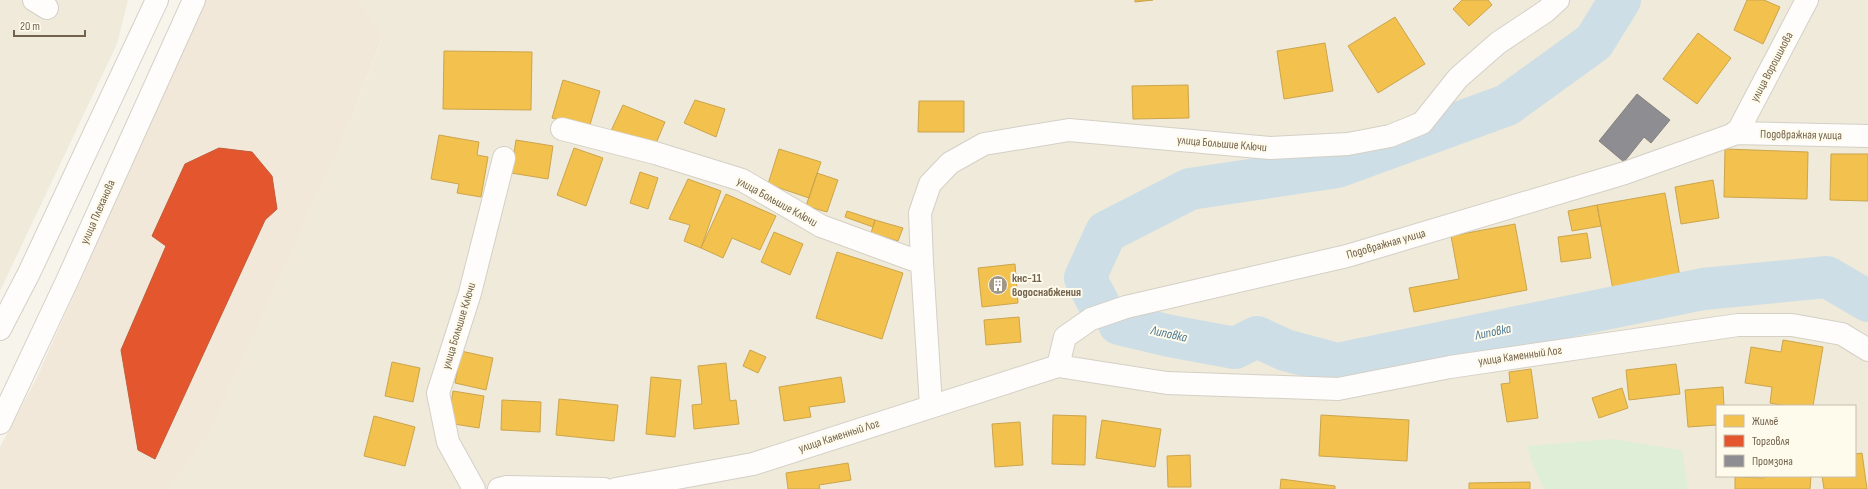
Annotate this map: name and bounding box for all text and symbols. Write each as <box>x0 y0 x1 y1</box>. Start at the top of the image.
scale bar <box>14 12 85 38</box>
text: 20 m <box>20 19 40 34</box>
street label: улица Ворошилова <box>1747 29 1797 105</box>
street label: Подовражная улица <box>1760 127 1842 143</box>
street label: улица Большие Ключи <box>1176 133 1268 155</box>
street label: улица Большие Ключи <box>734 174 820 230</box>
street label: улица Плеханова <box>77 177 119 247</box>
street label: Подовражная улица <box>1345 225 1428 262</box>
place label: кнс-11 водоснабжения <box>1012 271 1081 300</box>
building icon: кнс-11 водоснабжения <box>987 274 1009 296</box>
street label: улица Большие Ключи <box>439 281 479 371</box>
water label: Липовка <box>1472 320 1513 344</box>
water label: Липовка <box>1148 322 1189 346</box>
street label: улица Каменный Лог <box>1477 343 1563 369</box>
legend <box>1716 405 1856 477</box>
text: Жильё <box>1752 414 1779 429</box>
street label: улица Каменный Лог <box>797 416 881 456</box>
text: Торговля <box>1752 434 1790 449</box>
text: Промзона <box>1752 454 1793 469</box>

